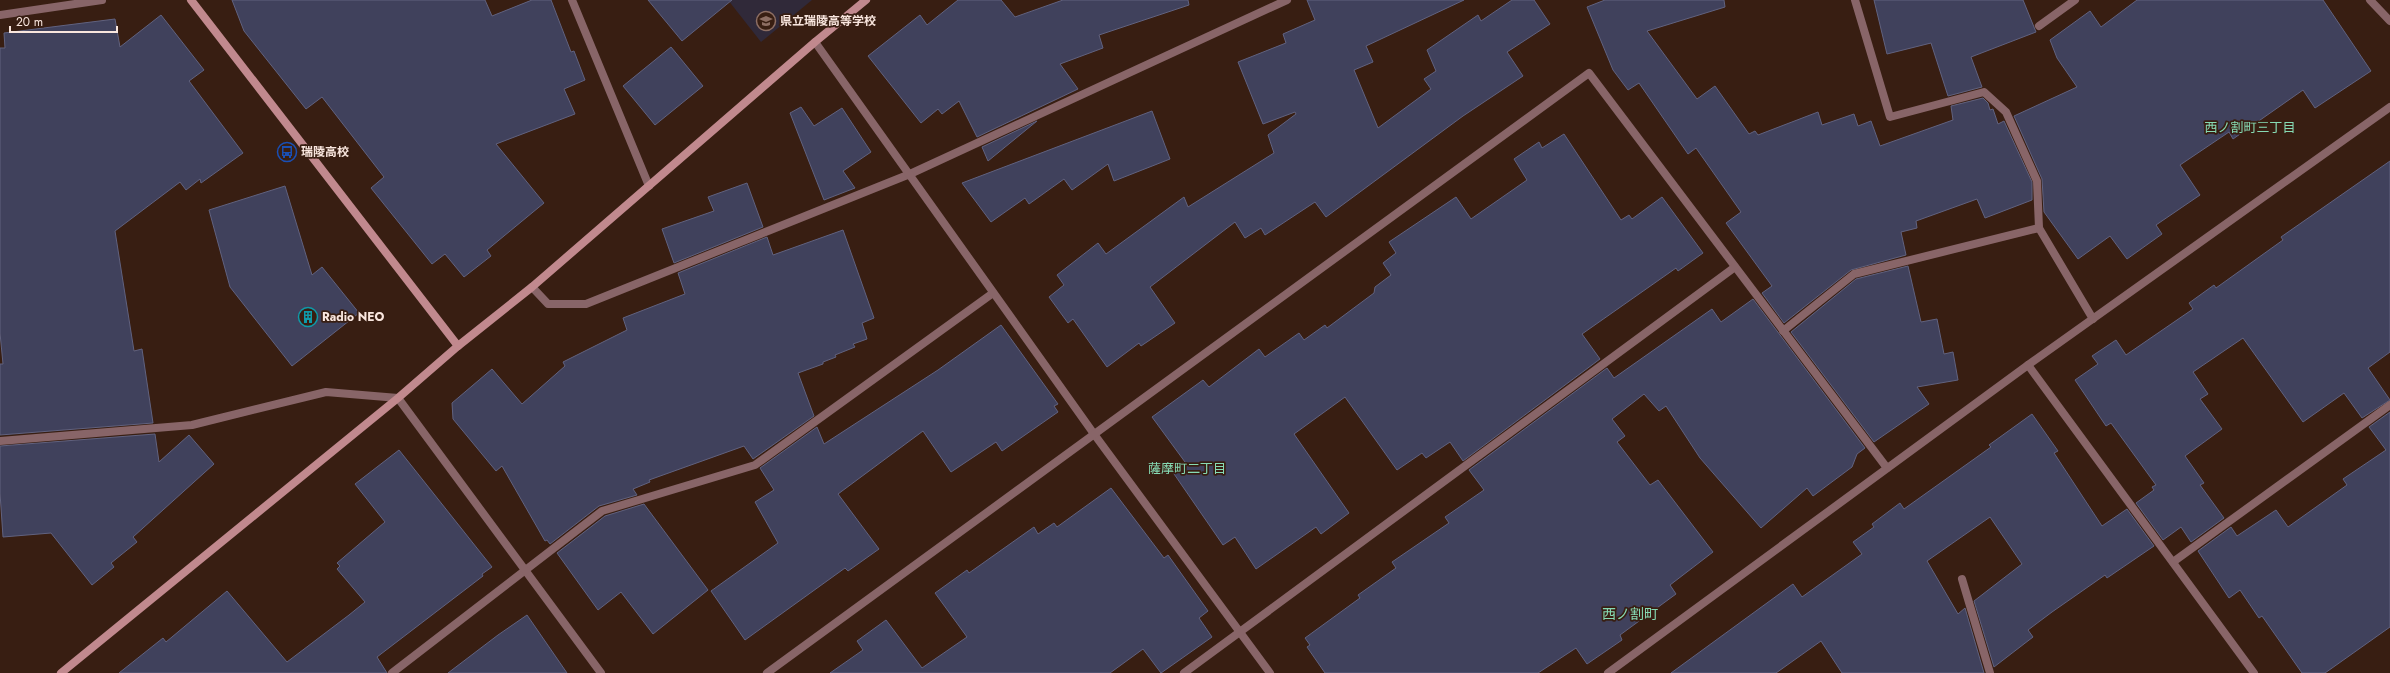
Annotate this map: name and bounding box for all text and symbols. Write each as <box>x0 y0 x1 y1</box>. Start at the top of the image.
scale bar <box>10 8 117 34</box>
school or university icon: 県立瑞陵高等学校 <box>755 10 777 32</box>
place label: 県立瑞陵高等学校 <box>780 12 876 30</box>
text: 20 m <box>16 13 43 31</box>
district label: 西ノ割町三丁目 <box>2204 118 2296 137</box>
bus stop icon: 瑞陵高校 <box>276 141 298 163</box>
place label: 瑞陵高校 <box>301 143 349 161</box>
building icon: Radio NEO <box>297 306 319 328</box>
place label: Radio NEO <box>322 308 384 326</box>
district label: 薩摩町二丁目 <box>1148 459 1226 478</box>
district label: 西ノ割町 <box>1602 604 1658 624</box>

